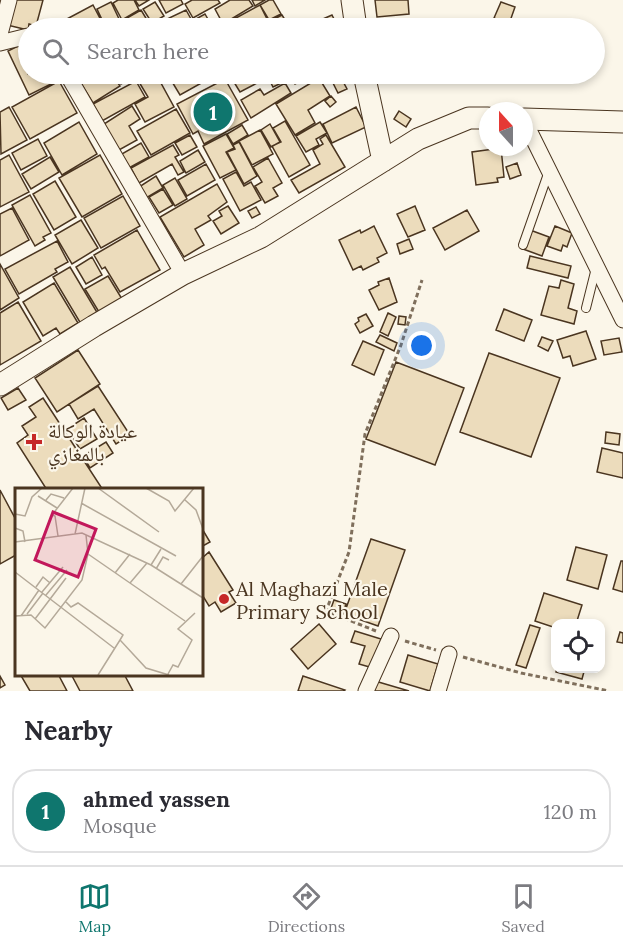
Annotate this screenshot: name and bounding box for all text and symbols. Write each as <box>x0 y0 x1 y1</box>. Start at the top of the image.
search box <box>18 18 605 84</box>
icon: search <box>39 35 72 68</box>
text: Search here <box>87 37 209 65</box>
pin: 1 <box>194 90 232 134</box>
north arrow <box>479 102 533 156</box>
your location <box>407 331 436 360</box>
place label: عيادة الوكالة بالمغازي <box>48 418 137 470</box>
marker: عيادة الوكالة بالمغازي <box>25 433 43 451</box>
inset map <box>15 488 202 676</box>
place label: Al Maghazi Male Primary School <box>235 576 388 624</box>
marker: Al Maghazi Male Primary School <box>217 592 231 606</box>
map controls <box>551 619 605 673</box>
button: locate <box>551 619 605 673</box>
text: Nearby <box>24 714 112 747</box>
text: ahmed yassen <box>83 785 230 813</box>
text: 1 <box>41 799 50 824</box>
text: 120 m <box>543 799 597 824</box>
text: Mosque <box>83 813 156 838</box>
tab: Map <box>78 880 111 936</box>
tab: Directions <box>268 880 345 936</box>
tab: Saved <box>501 880 545 936</box>

